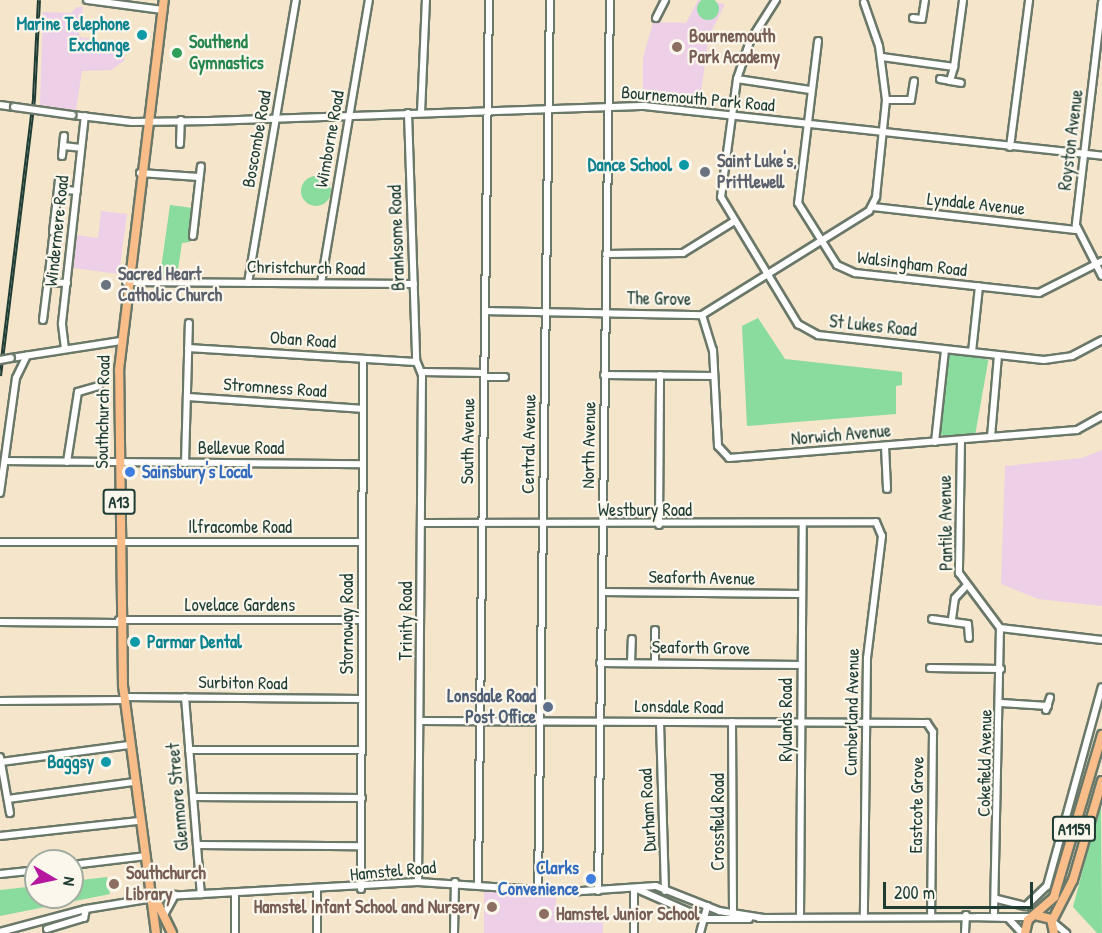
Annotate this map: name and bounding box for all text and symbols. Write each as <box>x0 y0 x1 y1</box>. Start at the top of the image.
place label: Marine Telephone Exchange <box>16 14 130 57</box>
place label: Bournemouth Park Academy <box>689 26 780 68</box>
marker: Marine Telephone Exchange <box>135 28 149 42</box>
place label: Southend Gymnastics <box>189 32 264 74</box>
marker: Bournemouth Park Academy <box>670 40 684 54</box>
marker: Southend Gymnastics <box>170 46 184 60</box>
street label: Bournemouth Park Road <box>620 82 776 116</box>
street label: Royston Avenue <box>1054 88 1088 192</box>
street label: Boscombe Road <box>238 89 276 189</box>
street label: Wimborne Road <box>311 89 349 189</box>
place label: Saint Luke's, Prittlewell <box>717 151 797 194</box>
place label: Dance School <box>588 154 672 176</box>
marker: Dance School <box>677 158 691 172</box>
marker: Saint Luke's, Prittlewell <box>698 165 712 179</box>
street label: Windermere Road <box>40 174 74 288</box>
street label: Branksome Road <box>384 185 410 291</box>
street label: Lyndale Avenue <box>926 188 1026 220</box>
street label: Walsingham Road <box>856 247 968 281</box>
street label: Christchurch Road <box>247 256 365 280</box>
place label: Sacred Heart Catholic Church <box>118 264 222 306</box>
marker: Sacred Heart Catholic Church <box>99 278 113 292</box>
street label: The Grove <box>627 288 691 310</box>
street label: St Lukes Road <box>828 311 918 341</box>
street label: Oban Road <box>269 327 337 353</box>
street label: Southchurch Road <box>91 355 115 469</box>
street label: Stromness Road <box>223 374 327 402</box>
street label: Central Avenue <box>517 394 541 494</box>
street label: South Avenue <box>456 398 480 484</box>
street label: North Avenue <box>577 401 601 489</box>
street label: Norwich Avenue <box>790 420 892 450</box>
street label: Bellevue Road <box>198 437 284 459</box>
place label: Sainsbury's Local <box>142 461 252 483</box>
marker: Sainsbury's Local <box>123 465 137 479</box>
street label: Pantile Avenue <box>934 475 958 571</box>
road number: A13 <box>102 489 136 515</box>
street label: Westbury Road <box>598 499 692 521</box>
street label: Ilfracombe Road <box>188 516 292 538</box>
street label: Seaforth Avenue <box>648 566 756 590</box>
street label: Stornoway Road <box>336 574 358 674</box>
street label: Trinity Road <box>395 581 417 661</box>
street label: Lovelace Gardens <box>185 594 295 616</box>
place label: Parmar Dental <box>147 631 242 653</box>
marker: Parmar Dental <box>128 635 142 649</box>
street label: Seaforth Grove <box>652 636 750 660</box>
street label: Cumberland Avenue <box>840 648 864 776</box>
street label: Surbiton Road <box>198 671 288 695</box>
street label: Rylands Road <box>775 678 797 762</box>
place label: Lonsdale Road Post Office <box>447 686 536 728</box>
street label: Lonsdale Road <box>634 695 724 719</box>
marker: Lonsdale Road Post Office <box>541 700 555 714</box>
street label: Cokefield Avenue <box>973 709 997 817</box>
street label: Glenmore Street <box>163 742 193 852</box>
place label: Baggsy <box>47 751 94 773</box>
marker: Baggsy <box>99 755 113 769</box>
street label: Eastcote Grove <box>905 756 929 854</box>
street label: Durham Road <box>635 768 661 852</box>
street label: Crossfield Road <box>707 773 729 871</box>
road number: A1159 <box>1052 816 1096 842</box>
north arrow <box>24 849 84 909</box>
street label: Hamstel Road <box>349 856 437 886</box>
place label: Clarks Convenience <box>498 858 579 900</box>
place label: Southchurch Library <box>126 863 206 906</box>
scale bar <box>886 870 1036 908</box>
marker: Clarks Convenience <box>584 872 598 886</box>
text: N <box>58 876 81 887</box>
marker: Southchurch Library <box>107 877 121 891</box>
text: 200 m <box>894 880 935 905</box>
place label: Hamstel Infant School and Nursery <box>254 896 480 918</box>
marker: Hamstel Infant School and Nursery <box>485 900 499 914</box>
place label: Hamstel Junior School <box>556 903 699 925</box>
marker: Hamstel Junior School <box>537 907 551 921</box>

